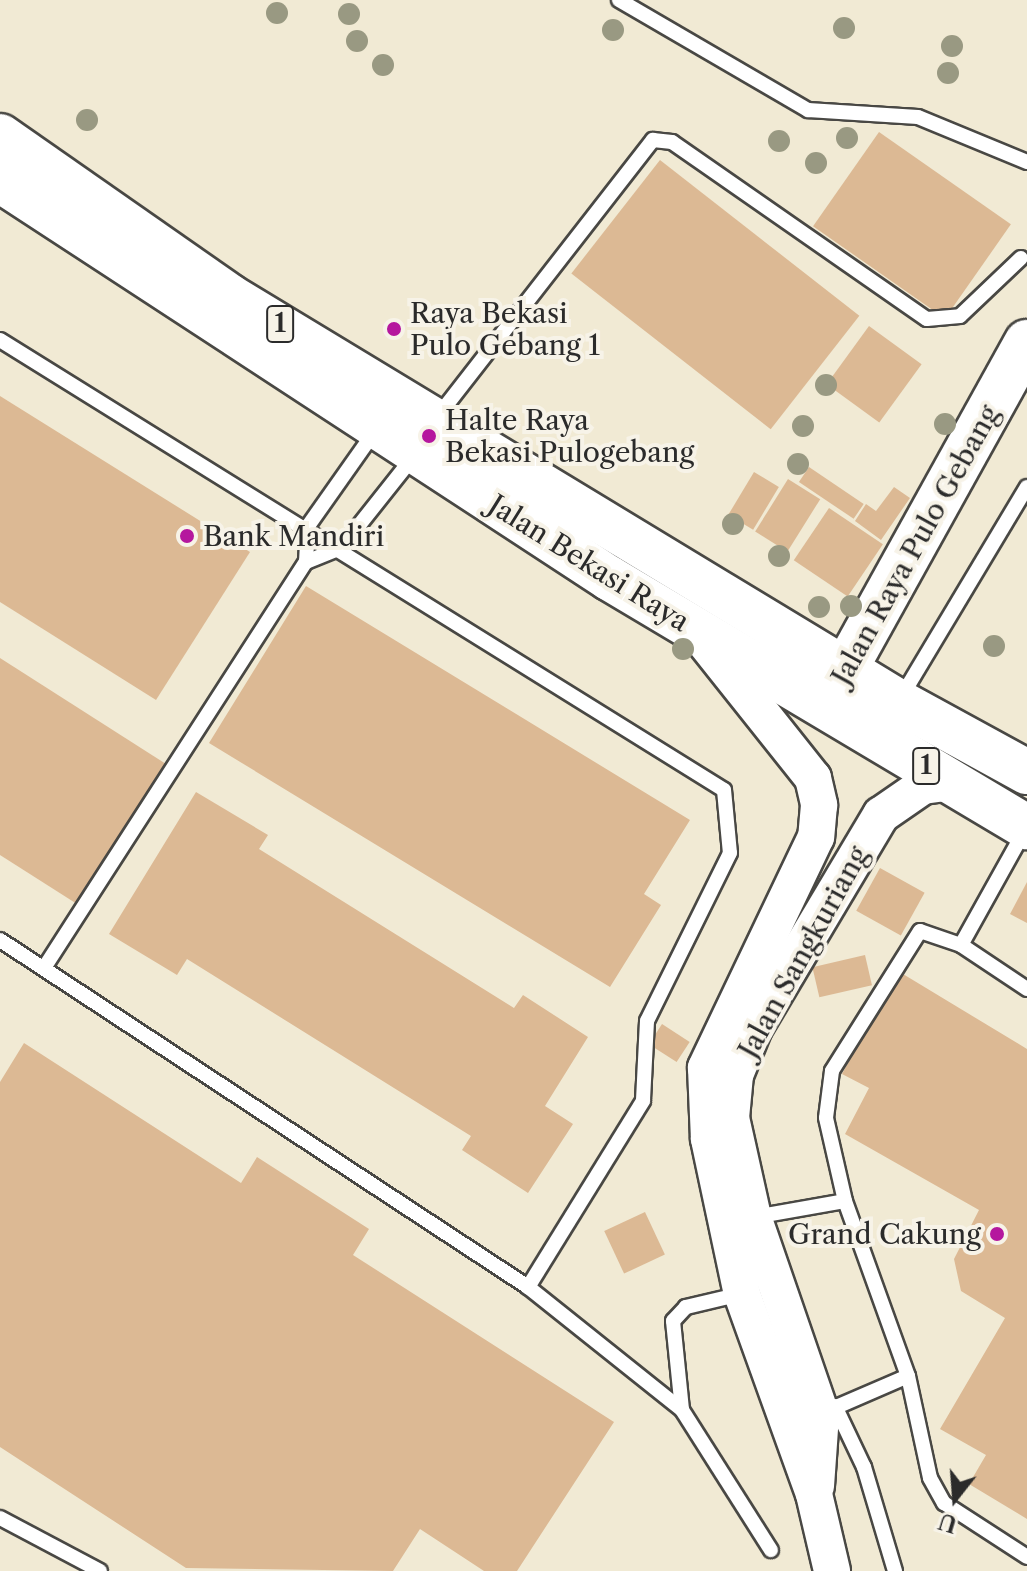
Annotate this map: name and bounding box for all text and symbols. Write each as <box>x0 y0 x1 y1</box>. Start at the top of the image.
place label: Raya Bekasi Pulo Gebang 1 <box>410 296 600 362</box>
road number: 1 <box>266 302 294 346</box>
marker: Raya Bekasi Pulo Gebang 1 <box>385 320 403 338</box>
street label: Jalan Raya Pulo Gebang <box>824 399 1006 691</box>
place label: Halte Raya Bekasi Pulogebang <box>445 403 694 469</box>
marker: Halte Raya Bekasi Pulogebang <box>420 427 438 445</box>
street label: Jalan Bekasi Raya <box>482 488 696 638</box>
place label: Bank Mandiri <box>203 519 385 553</box>
marker: Bank Mandiri <box>178 527 196 545</box>
road number: 1 <box>912 744 940 788</box>
street label: Jalan Sangkuriang <box>731 840 875 1064</box>
place label: Grand Cakung <box>788 1217 981 1251</box>
marker: Grand Cakung <box>988 1225 1006 1243</box>
north arrow <box>915 1459 995 1539</box>
text: U <box>935 1507 960 1538</box>

